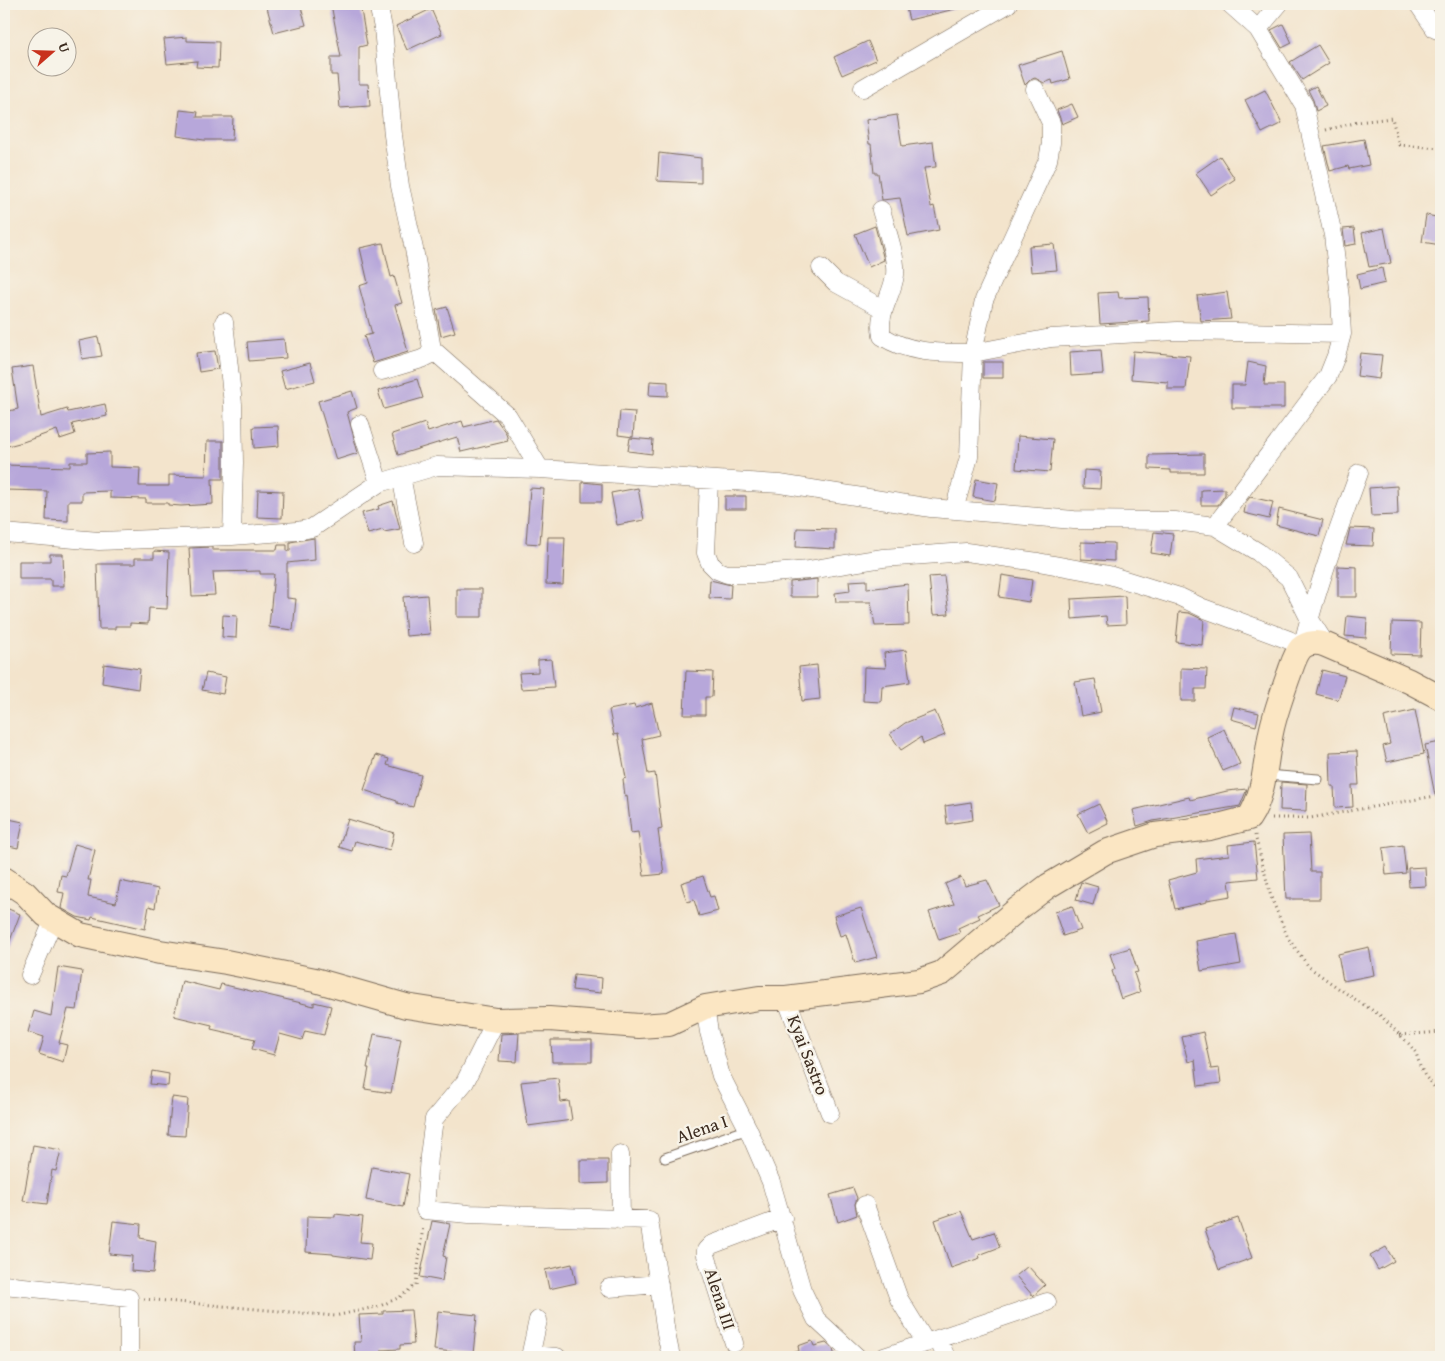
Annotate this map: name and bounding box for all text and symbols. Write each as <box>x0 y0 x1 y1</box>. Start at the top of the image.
north arrow <box>28 28 78 78</box>
text: U <box>53 40 75 56</box>
street label: Kyai Sastro <box>781 1011 836 1099</box>
street label: Alena I <box>673 1107 731 1150</box>
street label: Alena III <box>698 1264 743 1333</box>

